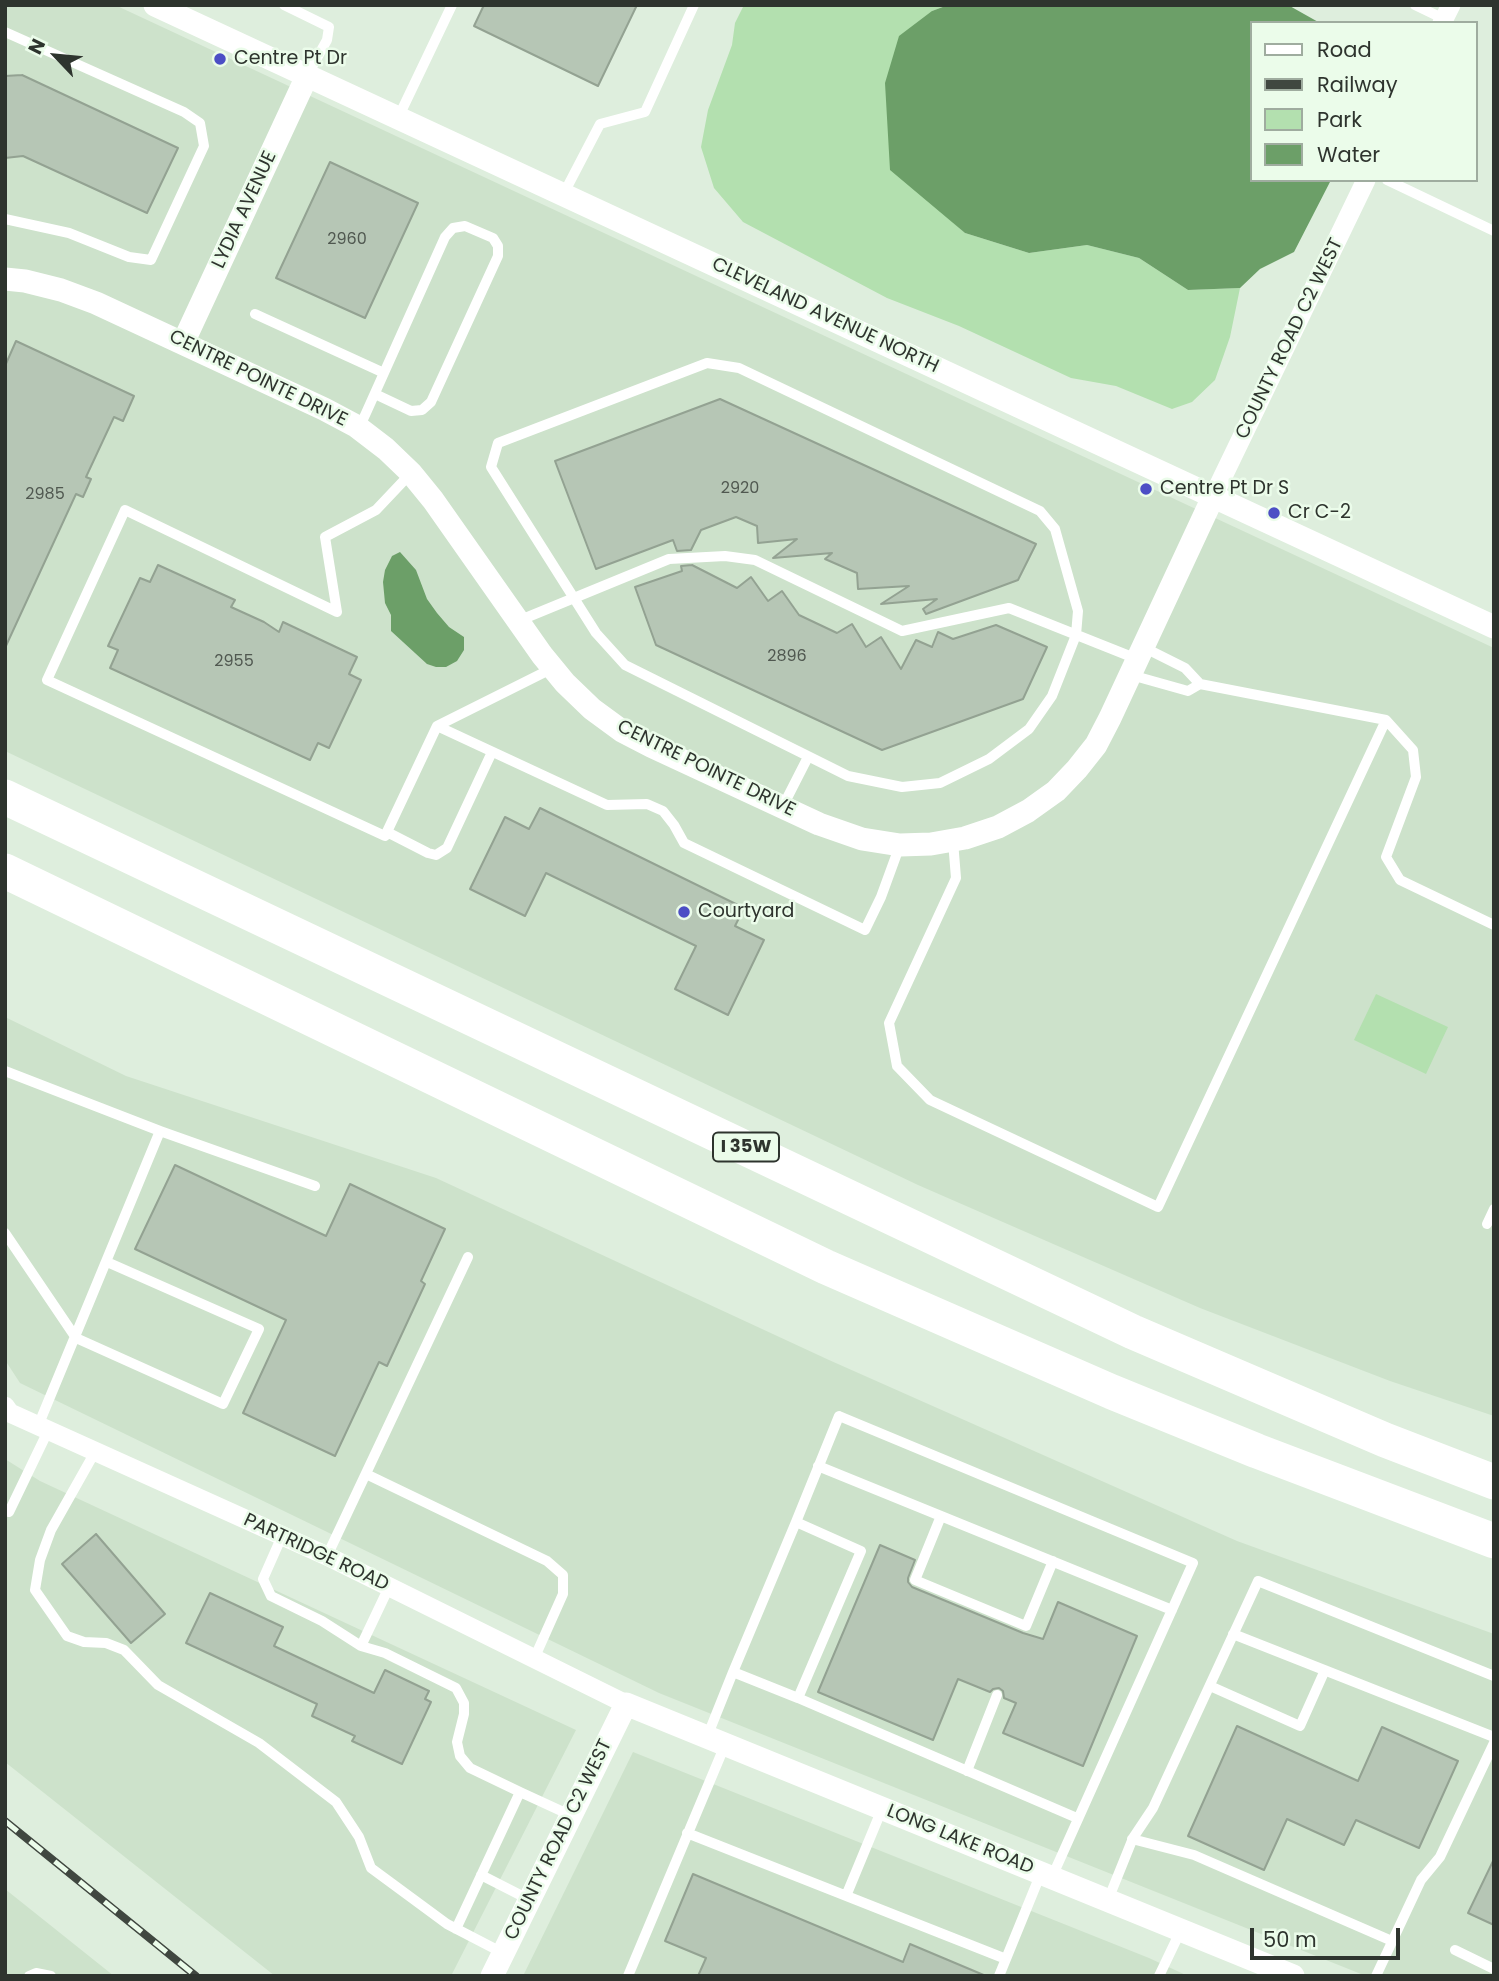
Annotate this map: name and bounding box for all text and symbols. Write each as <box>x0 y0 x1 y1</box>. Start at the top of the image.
north arrow <box>21 21 91 91</box>
legend <box>1250 21 1478 182</box>
text: N <box>21 34 52 59</box>
text: Road <box>1317 35 1372 64</box>
place label: Centre Pt Dr <box>234 48 347 70</box>
marker: Centre Pt Dr <box>212 51 228 67</box>
text: Railway <box>1317 70 1398 99</box>
text: Park <box>1317 105 1362 134</box>
text: Water <box>1317 140 1380 169</box>
street label: LYDIA AVENUE <box>208 148 282 272</box>
house number: 2960 <box>327 230 367 250</box>
street label: COUNTY ROAD C2 WEST <box>1231 235 1349 443</box>
street label: CLEVELAND AVENUE NORTH <box>708 253 942 379</box>
street label: CENTRE POINTE DRIVE <box>165 326 351 432</box>
place label: Centre Pt Dr S <box>1160 478 1289 500</box>
house number: 2920 <box>721 479 759 499</box>
marker: Centre Pt Dr S <box>1138 481 1154 497</box>
house number: 2985 <box>25 485 65 505</box>
place label: Cr C-2 <box>1288 502 1351 524</box>
marker: Cr C-2 <box>1266 505 1282 521</box>
house number: 2896 <box>767 647 807 667</box>
house number: 2955 <box>214 652 254 672</box>
street label: CENTRE POINTE DRIVE <box>613 716 799 822</box>
place label: Courtyard <box>698 901 794 923</box>
marker: Courtyard <box>676 904 692 920</box>
road number: I 35W <box>713 1132 779 1162</box>
street label: PARTRIDGE ROAD <box>240 1509 392 1597</box>
street label: COUNTY ROAD C2 WEST <box>500 1736 618 1944</box>
street label: LONG LAKE ROAD <box>883 1800 1037 1880</box>
scale bar <box>1254 1914 1404 1958</box>
text: 50 m <box>1263 1925 1317 1954</box>

